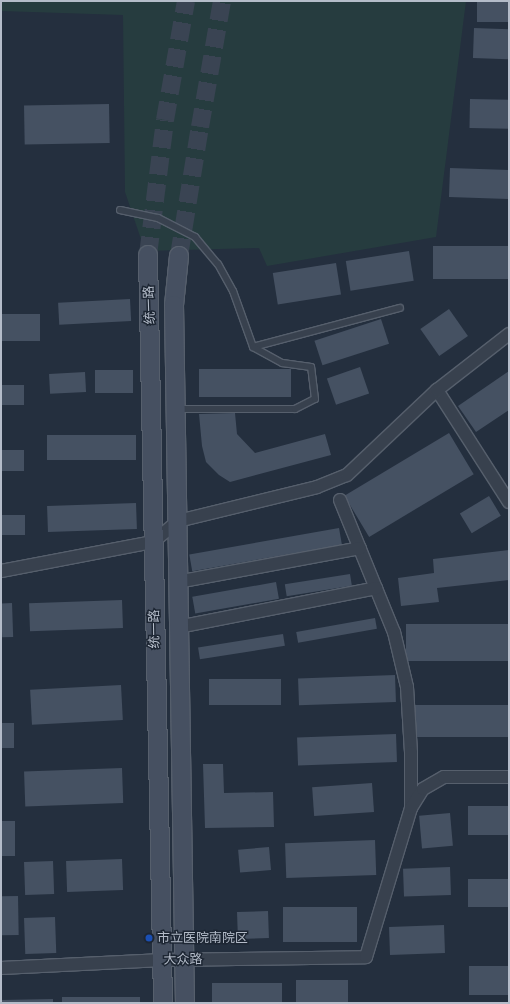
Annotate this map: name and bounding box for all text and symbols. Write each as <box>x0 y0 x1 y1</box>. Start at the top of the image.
street label: 统一路 <box>142 285 158 325</box>
street label: 统一路 <box>147 609 163 649</box>
place label: 市立医院南院区 <box>157 930 248 946</box>
marker: 市立医院南院区 <box>144 933 154 943</box>
street label: 大众路 <box>163 952 203 968</box>

